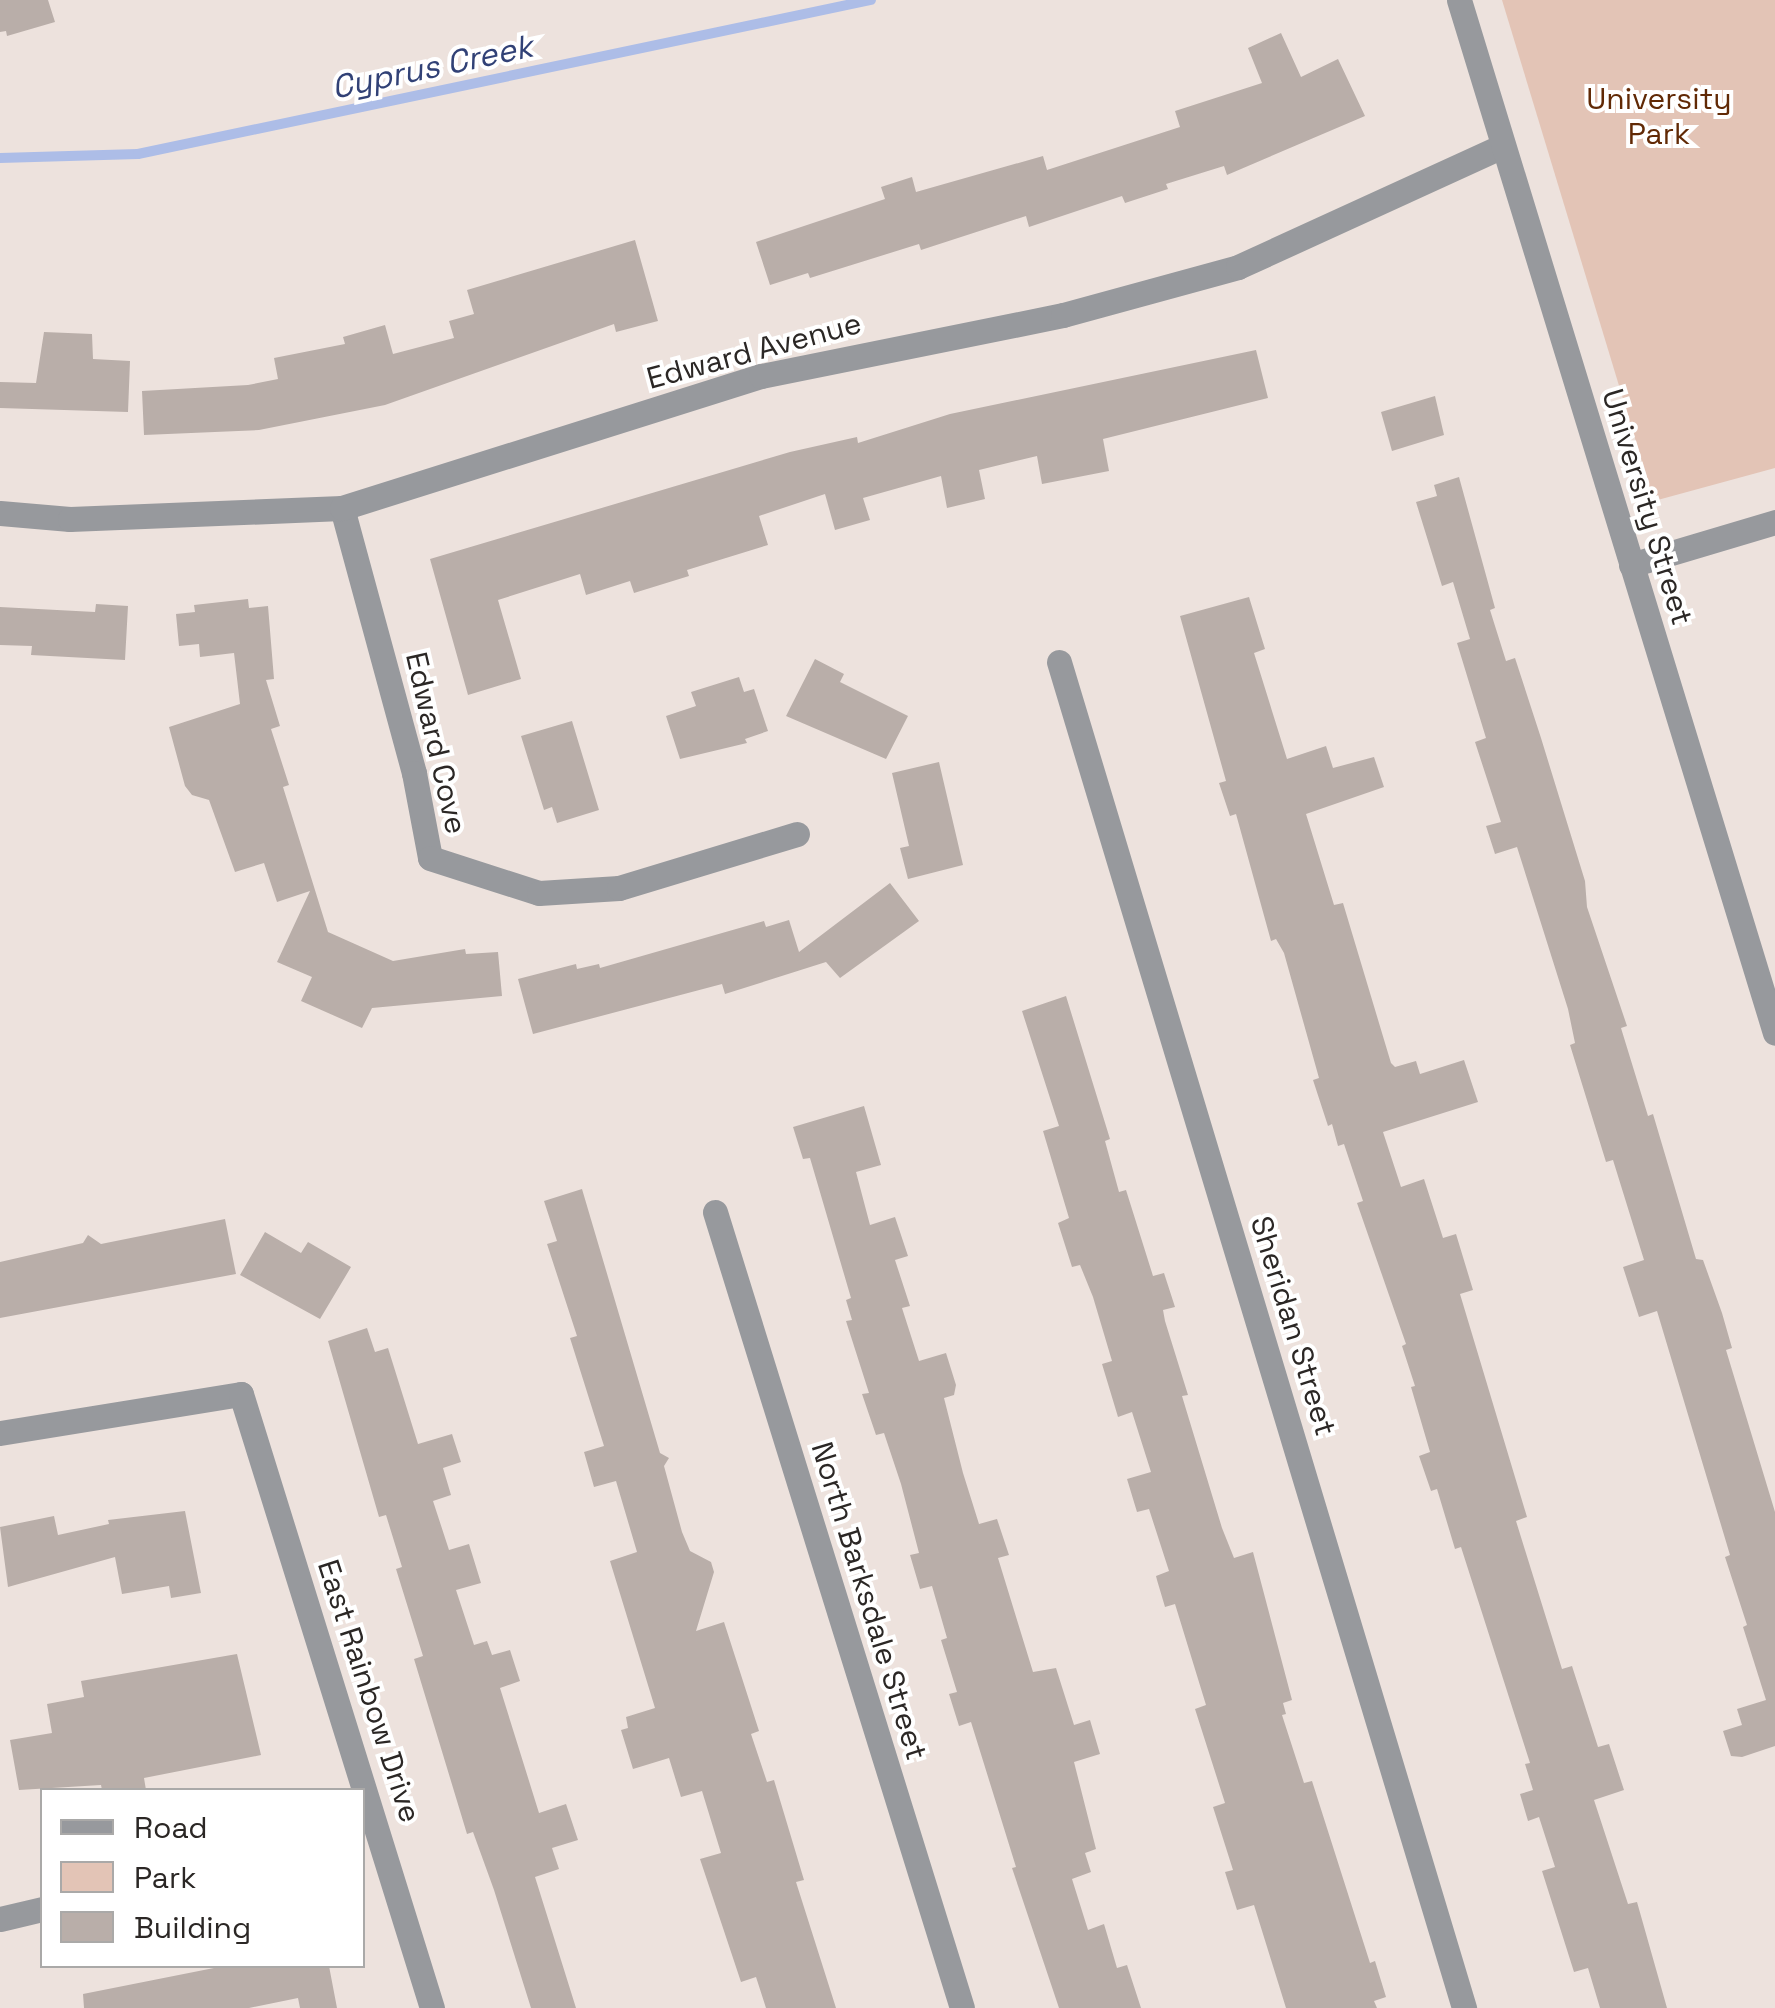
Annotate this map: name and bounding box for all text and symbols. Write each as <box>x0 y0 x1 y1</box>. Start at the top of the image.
water label: Cyprus Creek <box>328 27 536 107</box>
park label: University Park <box>1586 81 1732 152</box>
street label: Edward Avenue <box>643 305 865 397</box>
street label: University Street <box>1594 385 1700 629</box>
street label: Edward Cove <box>398 649 474 837</box>
street label: Sheridan Street <box>1243 1212 1343 1440</box>
street label: North Barksdale Street <box>803 1438 935 1764</box>
street label: East Rainbow Drive <box>310 1555 428 1827</box>
legend <box>40 1788 365 1968</box>
text: Road <box>134 1808 208 1847</box>
text: Park <box>134 1858 196 1897</box>
text: Building <box>134 1908 251 1947</box>

